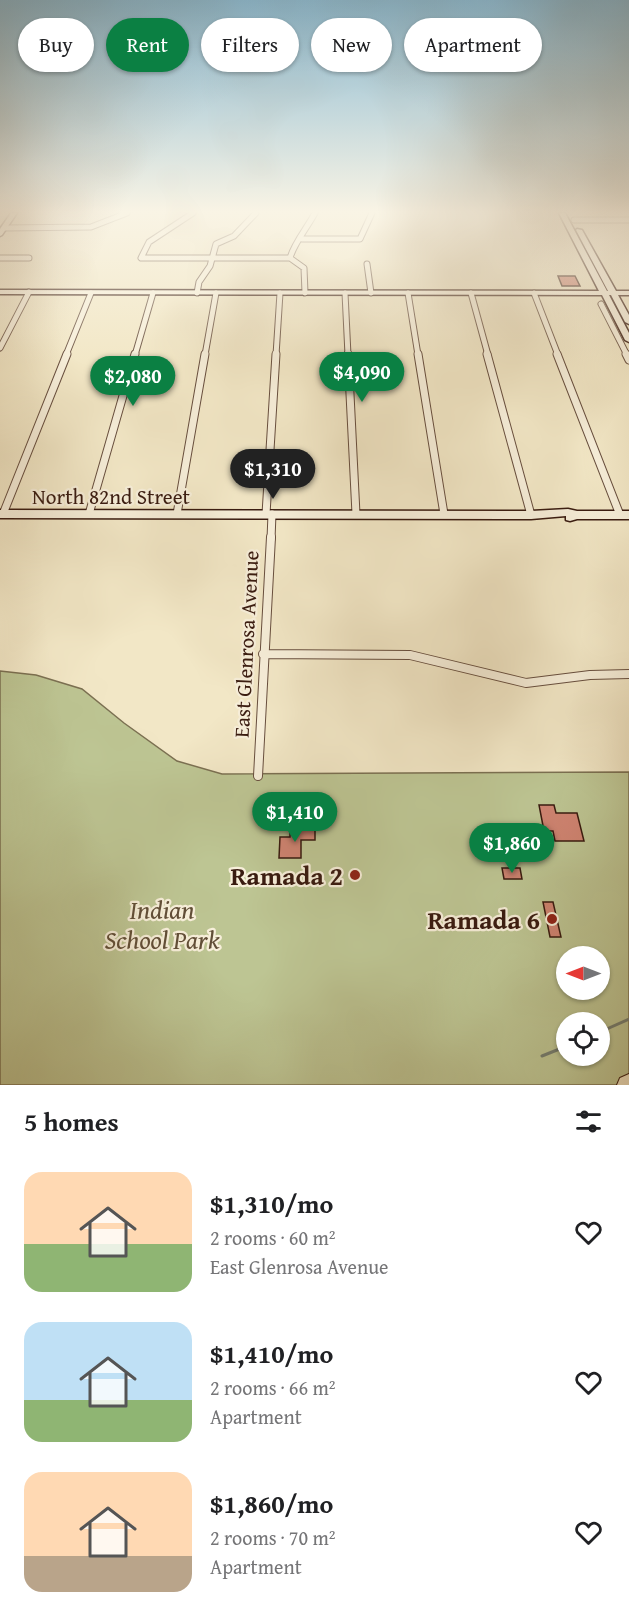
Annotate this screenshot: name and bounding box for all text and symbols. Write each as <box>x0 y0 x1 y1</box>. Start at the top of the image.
chip: Buy <box>18 18 94 72</box>
chip: Rent <box>106 18 189 72</box>
chip: Filters <box>201 18 299 72</box>
chip: New <box>311 18 392 72</box>
chip: Apartment <box>404 18 542 72</box>
pin: $4,090 <box>313 352 411 403</box>
pin: $2,080 <box>84 356 182 407</box>
text: $4,090 <box>333 357 391 386</box>
text: $2,080 <box>104 361 162 390</box>
pin: $1,310 <box>224 449 322 500</box>
text: $1,310 <box>244 454 302 483</box>
street label: North 82nd Street <box>32 481 191 512</box>
street label: East Glenrosa Avenue <box>226 550 266 738</box>
pin: $1,410 <box>246 792 344 843</box>
text: $1,410 <box>266 797 324 826</box>
pin: $1,860 <box>463 823 561 874</box>
text: $1,860 <box>483 828 541 857</box>
place label: Ramada 2 <box>231 856 343 895</box>
marker: Ramada 2 <box>348 868 362 882</box>
park label: Indian School Park <box>104 890 220 959</box>
place label: Ramada 6 <box>428 900 540 939</box>
marker: Ramada 6 <box>545 912 559 926</box>
north arrow <box>556 946 610 1000</box>
map controls <box>556 946 610 1066</box>
button: locate <box>556 1012 610 1066</box>
text: 5 homes <box>24 1102 119 1141</box>
icon: filters <box>572 1105 605 1138</box>
text: $1,310/mo <box>210 1184 333 1223</box>
icon: home <box>72 1196 144 1268</box>
icon: heart <box>572 1216 605 1249</box>
text: 2 rooms · 60 m² <box>210 1223 336 1252</box>
text: East Glenrosa Avenue <box>210 1252 388 1281</box>
text: $1,410/mo <box>210 1334 333 1373</box>
icon: home <box>72 1346 144 1418</box>
icon: heart <box>572 1366 605 1399</box>
text: 2 rooms · 66 m² <box>210 1373 336 1402</box>
text: Apartment <box>210 1402 302 1431</box>
text: $1,860/mo <box>210 1484 333 1523</box>
icon: home <box>72 1496 144 1568</box>
icon: heart <box>572 1516 605 1549</box>
text: 2 rooms · 70 m² <box>210 1523 336 1552</box>
text: Apartment <box>210 1552 302 1581</box>

